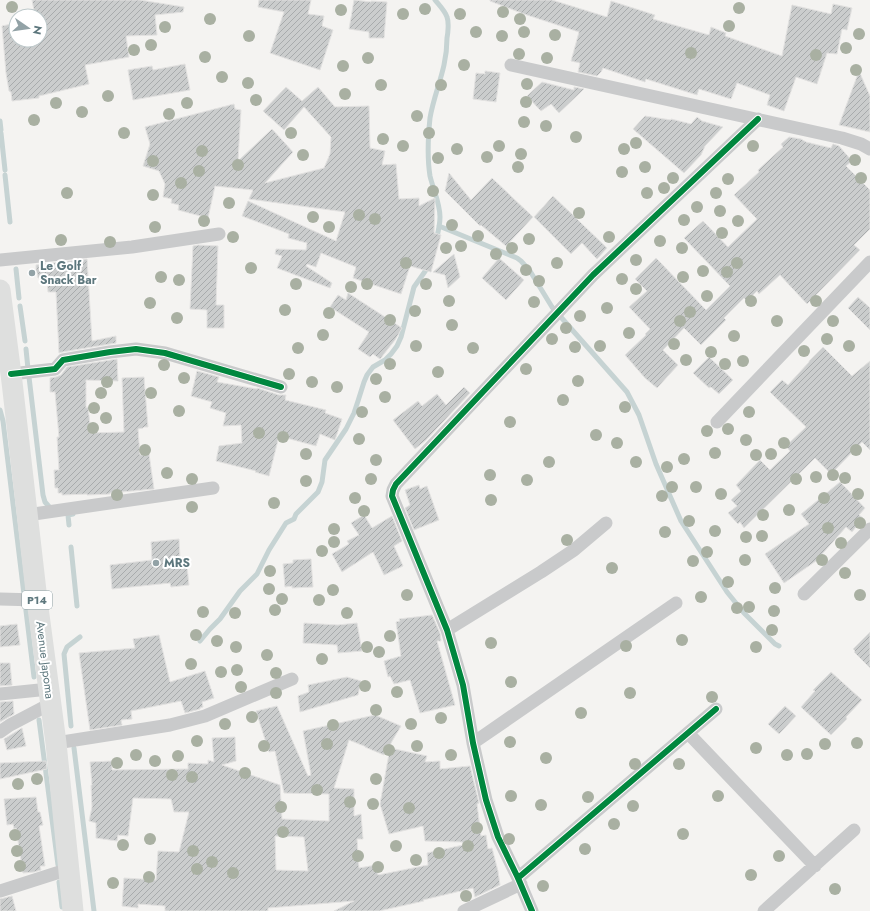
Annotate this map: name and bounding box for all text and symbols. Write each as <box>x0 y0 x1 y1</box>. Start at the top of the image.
north arrow <box>8 8 48 48</box>
text: N <box>29 24 47 36</box>
place label: Le Golf Snack Bar <box>40 257 97 289</box>
marker: Le Golf Snack Bar <box>27 268 37 278</box>
place label: MRS <box>164 554 190 572</box>
marker: MRS <box>151 558 161 568</box>
road number: P14 <box>22 591 52 609</box>
street label: Avenue Japoma <box>31 620 59 700</box>

